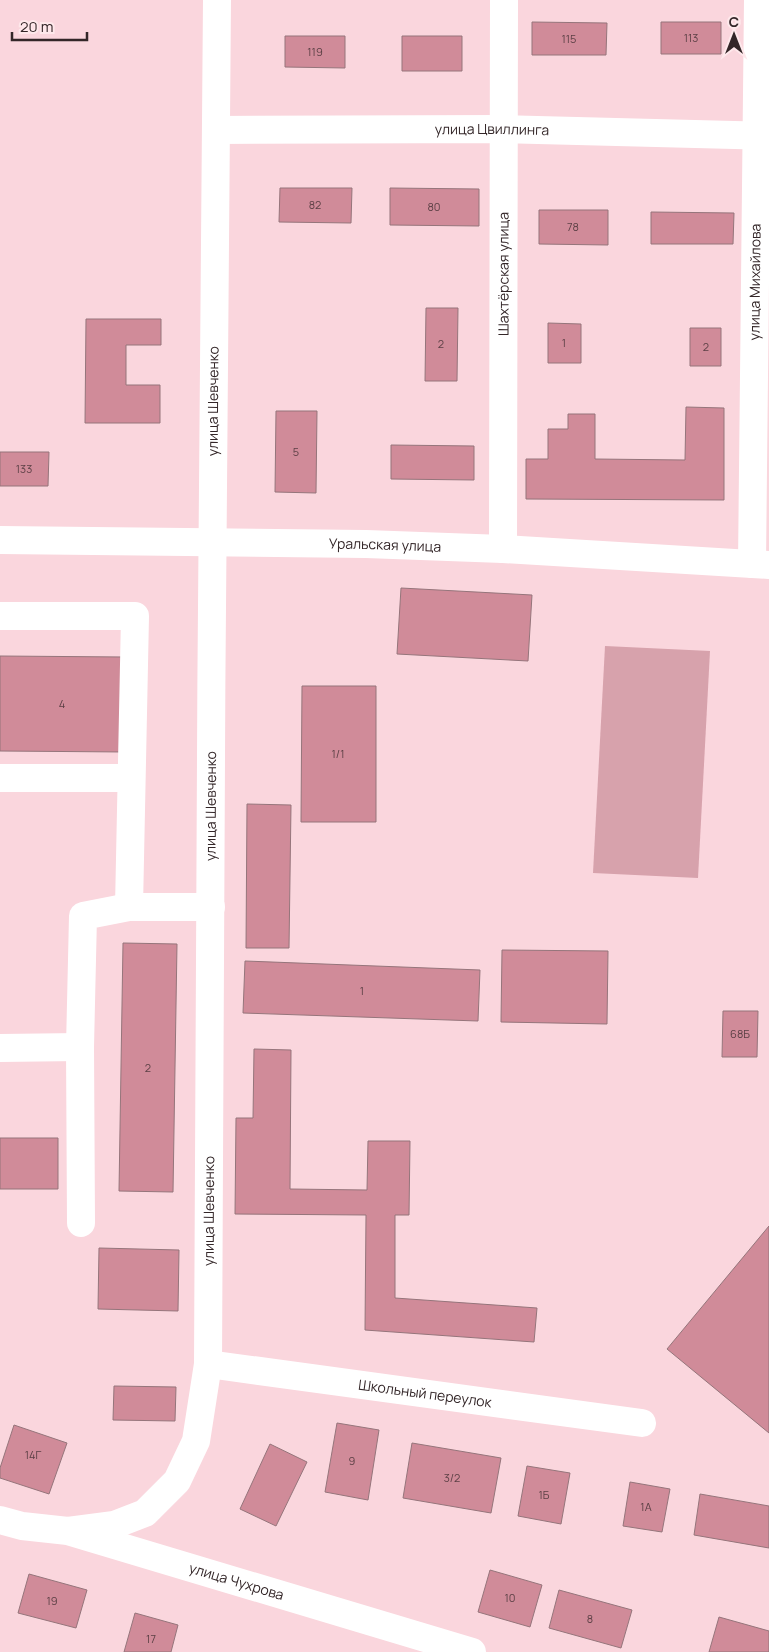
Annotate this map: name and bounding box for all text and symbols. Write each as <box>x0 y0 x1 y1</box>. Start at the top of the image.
scale bar <box>12 10 88 42</box>
north arrow <box>709 10 759 60</box>
text: С <box>729 12 739 31</box>
text: 20 m <box>20 16 53 37</box>
house number: 113 <box>684 30 698 45</box>
house number: 115 <box>562 31 576 46</box>
house number: 119 <box>307 44 323 59</box>
street label: улица Цвиллинга <box>435 119 549 139</box>
house number: 82 <box>309 197 321 212</box>
house number: 80 <box>427 199 441 214</box>
street label: Шахтёрская улица <box>493 212 513 336</box>
house number: 78 <box>567 219 579 234</box>
street label: улица Михайлова <box>744 224 765 340</box>
house number: 1 <box>562 335 566 350</box>
house number: 2 <box>438 336 444 351</box>
house number: 2 <box>703 339 709 354</box>
street label: улица Шевченко <box>203 346 222 456</box>
house number: 5 <box>293 444 299 459</box>
house number: 133 <box>16 461 32 476</box>
street label: Уральская улица <box>329 534 442 556</box>
house number: 4 <box>59 696 65 711</box>
house number: 1/1 <box>332 746 344 761</box>
street label: улица Шевченко <box>201 751 220 861</box>
house number: 1 <box>360 983 364 998</box>
house number: 68Б <box>730 1026 750 1041</box>
house number: 2 <box>145 1060 151 1075</box>
street label: улица Шевченко <box>199 1156 218 1266</box>
street label: Школьный переулок <box>357 1375 494 1412</box>
house number: 14Г <box>25 1447 41 1462</box>
house number: 9 <box>349 1453 356 1468</box>
house number: 3/2 <box>444 1470 460 1485</box>
house number: 1Б <box>539 1487 550 1502</box>
house number: 1А <box>640 1499 652 1514</box>
street label: улица Чухрова <box>187 1558 286 1604</box>
house number: 10 <box>504 1590 516 1605</box>
house number: 19 <box>46 1593 58 1608</box>
house number: 8 <box>587 1611 593 1626</box>
house number: 17 <box>146 1631 156 1646</box>

